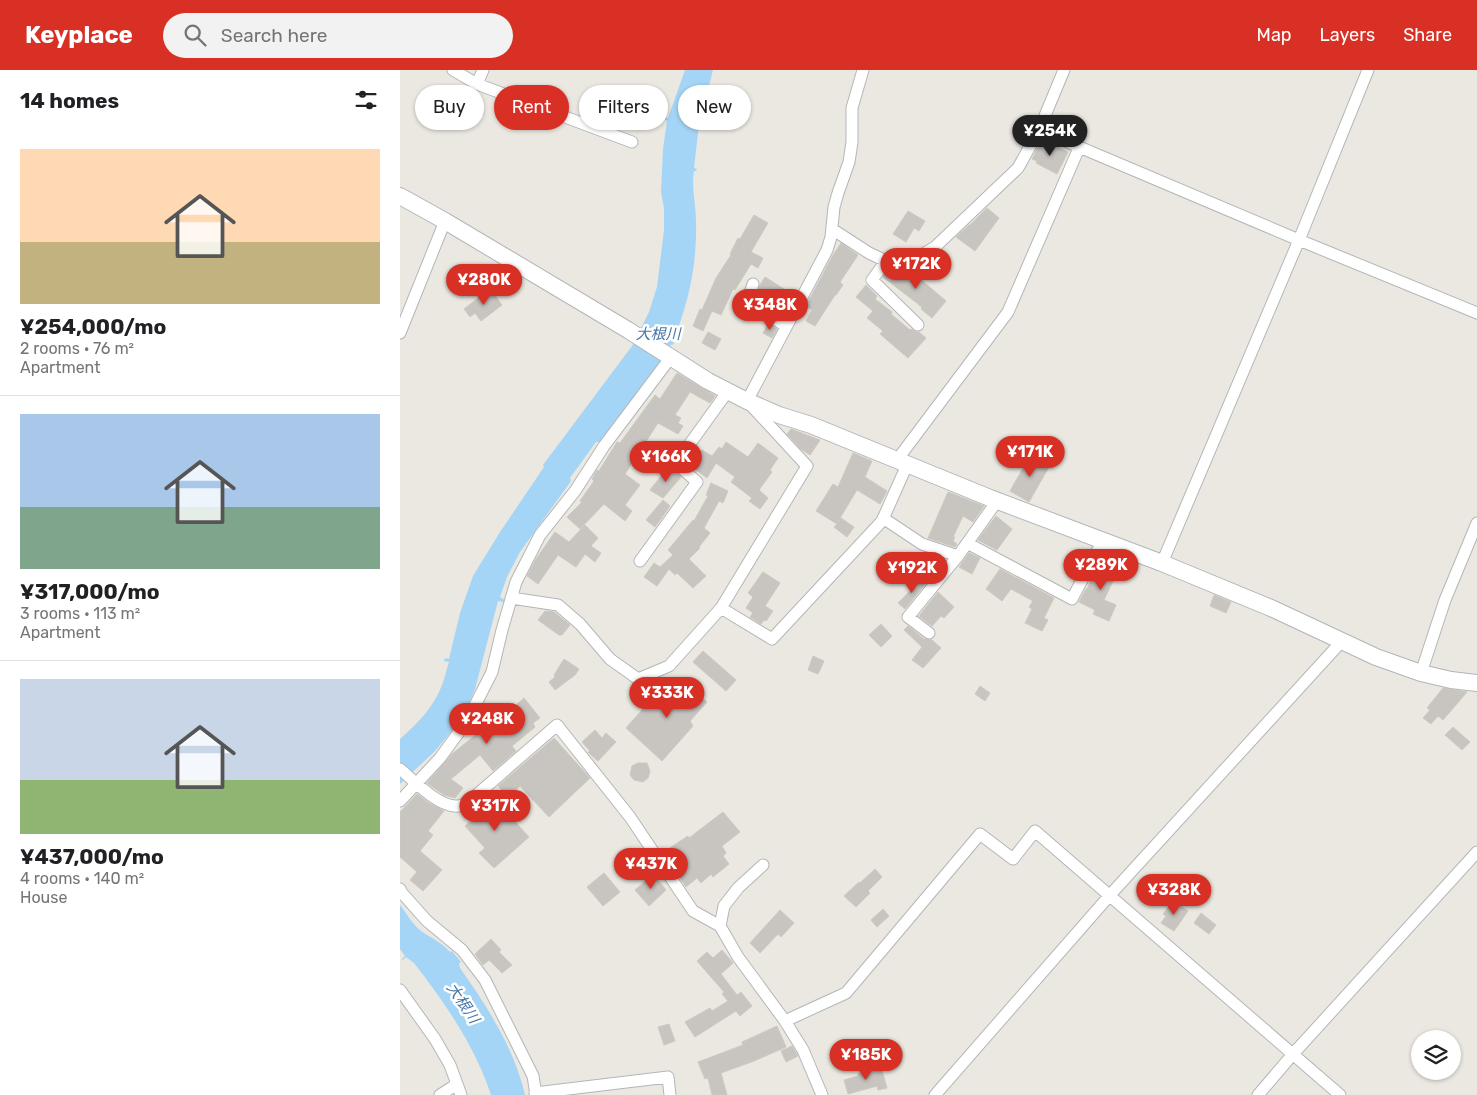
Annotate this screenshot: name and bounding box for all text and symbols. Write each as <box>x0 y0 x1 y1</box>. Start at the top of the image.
search box <box>163 13 513 58</box>
text: Keyplace <box>25 21 133 49</box>
icon: search <box>181 21 209 49</box>
text: Search here <box>221 24 327 47</box>
text: Map <box>1257 24 1292 46</box>
text: Layers <box>1320 24 1375 46</box>
text: Share <box>1403 24 1452 46</box>
chip: Buy <box>415 85 484 130</box>
chip: Rent <box>494 85 569 130</box>
chip: Filters <box>579 85 668 130</box>
chip: New <box>678 85 751 130</box>
icon: filters <box>352 86 380 114</box>
text: 14 homes <box>20 88 119 113</box>
pin: ¥254K <box>1015 114 1085 157</box>
text: ¥254K <box>1023 121 1077 140</box>
icon: home <box>155 181 245 271</box>
pin: ¥172K <box>881 248 951 290</box>
text: ¥172K <box>891 254 941 273</box>
pin: ¥280K <box>449 264 519 306</box>
text: ¥280K <box>457 270 511 289</box>
pin: ¥348K <box>735 288 805 331</box>
text: ¥348K <box>743 295 797 314</box>
text: ¥254,000/mo <box>20 314 166 339</box>
water label: 大根川 <box>635 325 682 343</box>
text: 2 rooms · 76 m² <box>20 339 134 358</box>
text: Apartment <box>20 358 100 377</box>
pin: ¥171K <box>995 436 1065 478</box>
pin: ¥166K <box>631 440 701 483</box>
text: ¥171K <box>1007 442 1053 461</box>
icon: home <box>155 447 245 537</box>
text: ¥166K <box>641 447 691 466</box>
pin: ¥289K <box>1066 548 1136 591</box>
pin: ¥192K <box>877 552 947 594</box>
text: ¥289K <box>1074 555 1128 574</box>
text: ¥192K <box>887 558 937 577</box>
text: ¥317,000/mo <box>20 579 160 604</box>
text: 3 rooms · 113 m² <box>20 604 140 623</box>
text: Apartment <box>20 623 100 642</box>
pin: ¥333K <box>632 676 702 719</box>
text: ¥333K <box>640 683 694 702</box>
pin: ¥248K <box>452 702 522 745</box>
text: ¥248K <box>460 709 514 728</box>
icon: home <box>155 712 245 802</box>
pin: ¥317K <box>460 790 530 832</box>
text: ¥317K <box>470 796 520 815</box>
text: ¥437,000/mo <box>20 844 164 869</box>
pin: ¥437K <box>616 848 686 890</box>
text: ¥437K <box>625 854 677 873</box>
text: 4 rooms · 140 m² <box>20 869 144 888</box>
pin: ¥328K <box>1139 874 1209 916</box>
text: ¥328K <box>1147 880 1201 899</box>
text: House <box>20 888 67 907</box>
water label: 大根川 <box>443 979 484 1028</box>
map controls <box>1411 1030 1461 1080</box>
button: layers <box>1411 1030 1461 1080</box>
pin: ¥185K <box>831 1038 901 1081</box>
text: ¥185K <box>841 1045 891 1064</box>

